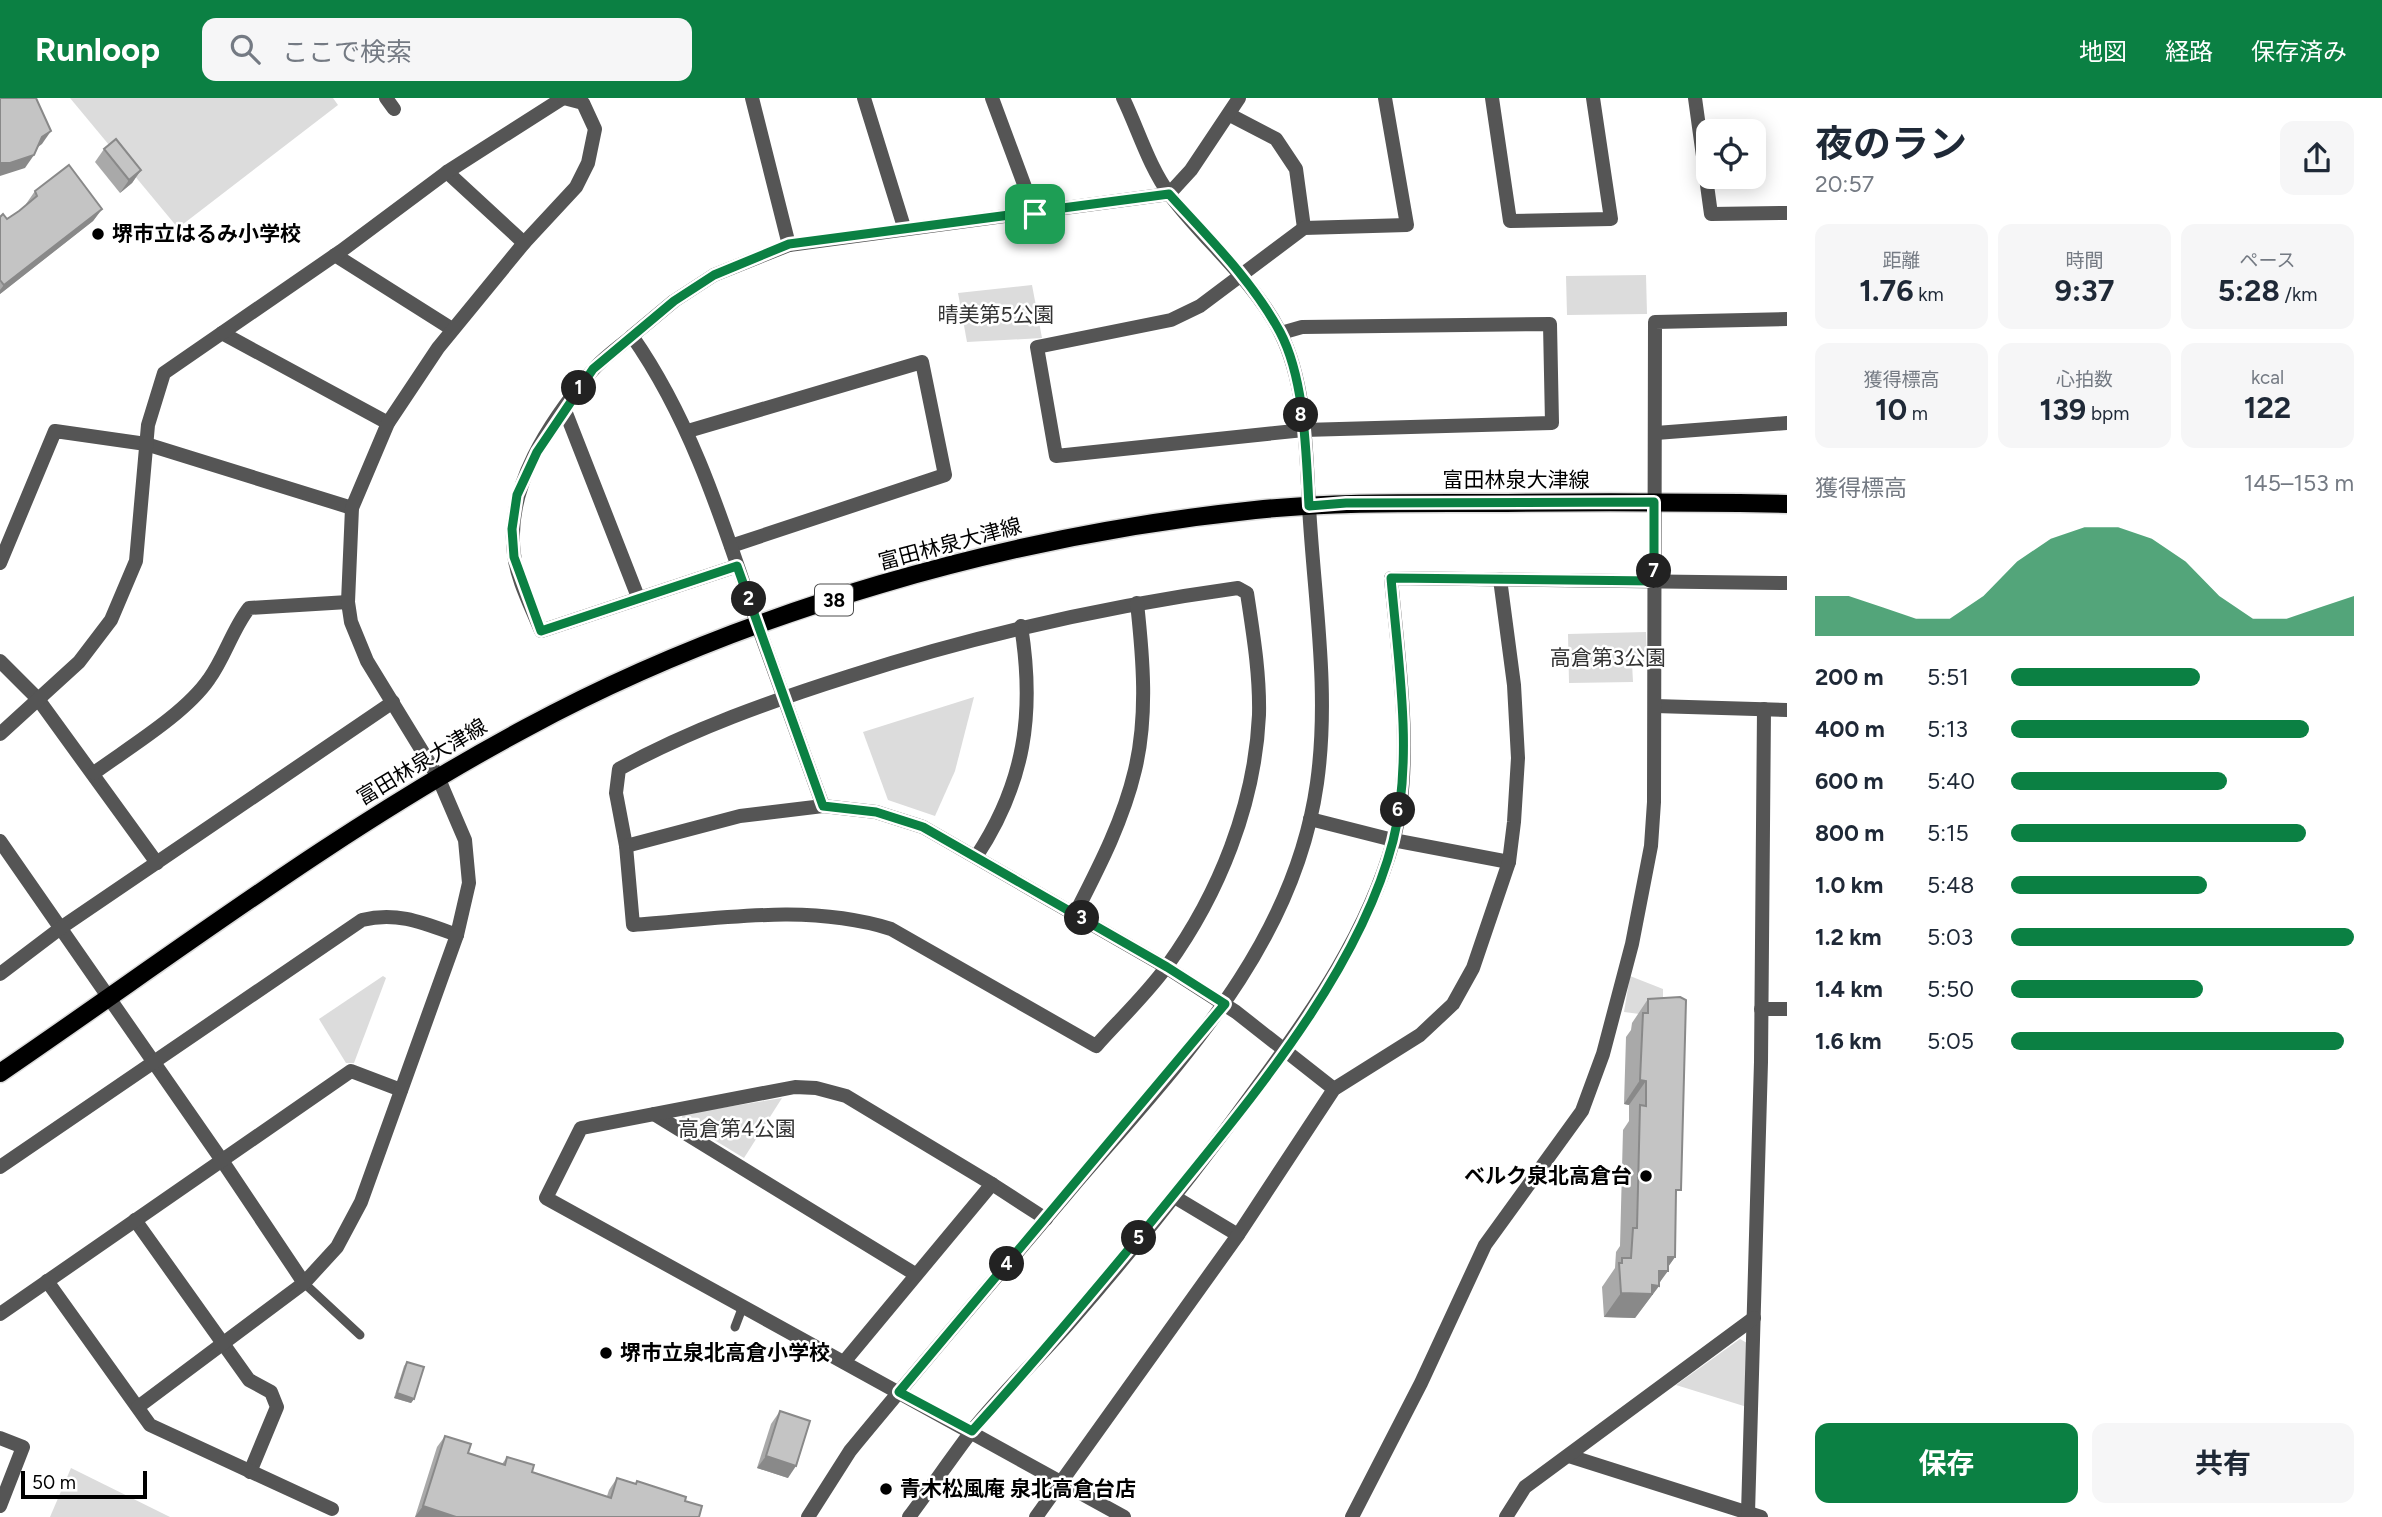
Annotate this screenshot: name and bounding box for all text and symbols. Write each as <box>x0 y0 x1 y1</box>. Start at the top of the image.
search box <box>202 18 692 81</box>
text: Runloop <box>35 30 160 69</box>
icon: search <box>226 30 264 68</box>
text: ここで検索 <box>282 36 412 68</box>
text: 地図 <box>2079 37 2127 66</box>
text: 経路 <box>2165 37 2213 66</box>
text: 保存済み <box>2251 37 2347 66</box>
map controls <box>1696 119 1766 189</box>
button: locate <box>1696 119 1766 189</box>
text: 夜のラン <box>1815 121 1967 167</box>
button: share <box>2280 121 2354 195</box>
text: 20:57 <box>1815 170 1874 198</box>
pin <box>1005 184 1065 244</box>
icon: arrive <box>1016 195 1054 233</box>
place label: 堺市立はるみ小学校 <box>112 221 301 246</box>
marker: 堺市立はるみ小学校 <box>90 226 106 242</box>
text: 距離 <box>1882 249 1921 272</box>
text: 時間 <box>2065 249 2104 272</box>
text: ペース <box>2239 249 2296 272</box>
text: 1.76 <box>1859 272 1914 309</box>
text: 9:37 <box>2055 272 2114 309</box>
text: 5:28 <box>2218 272 2280 309</box>
text: km <box>1914 283 1944 306</box>
text: /km <box>2280 283 2317 306</box>
park label: 晴美第5公園 <box>937 302 1055 327</box>
text: kcal <box>2251 366 2284 389</box>
text: 獲得標高 <box>1863 368 1940 391</box>
text: 心拍数 <box>2056 368 2113 391</box>
pin: 1 <box>562 370 596 406</box>
text: 1 <box>574 376 583 399</box>
text: 122 <box>2244 389 2291 426</box>
text: 10 <box>1875 391 1907 428</box>
text: 139 <box>2040 391 2086 428</box>
pin: 8 <box>1284 398 1318 432</box>
text: m <box>1907 402 1928 425</box>
text: bpm <box>2086 402 2129 425</box>
text: 8 <box>1295 403 1306 426</box>
street label: 富田林泉大津線 <box>1443 467 1590 492</box>
text: 145–153 m <box>2244 469 2354 497</box>
text: 獲得標高 <box>1815 474 1907 502</box>
street label: 富田林泉大津線 <box>876 512 1024 575</box>
pin: 7 <box>1636 554 1672 588</box>
text: 7 <box>1648 559 1659 582</box>
pin: 2 <box>732 582 766 616</box>
road number: 38 <box>815 584 853 615</box>
text: 2 <box>743 587 754 610</box>
park label: 高倉第3公園 <box>1550 645 1666 670</box>
text: 200 m <box>1815 663 1884 691</box>
text: 5:51 <box>1927 663 1969 691</box>
street label: 富田林泉大津線 <box>352 713 491 810</box>
text: 400 m <box>1815 715 1885 743</box>
text: 5:13 <box>1927 715 1968 743</box>
text: 600 m <box>1815 767 1884 795</box>
text: 5:40 <box>1927 767 1975 795</box>
pin: 6 <box>1380 792 1416 828</box>
text: 6 <box>1392 798 1403 821</box>
text: 800 m <box>1815 819 1884 847</box>
text: 5:15 <box>1927 819 1969 847</box>
text: 1.0 km <box>1815 871 1883 899</box>
text: 5:48 <box>1927 871 1974 899</box>
pin: 3 <box>1064 900 1100 936</box>
text: 3 <box>1076 906 1087 929</box>
text: 1.2 km <box>1815 923 1882 951</box>
text: 5:03 <box>1927 923 1973 951</box>
text: 1.4 km <box>1815 975 1883 1003</box>
text: 5:50 <box>1927 975 1974 1003</box>
text: 1.6 km <box>1815 1027 1882 1055</box>
text: 5:05 <box>1927 1027 1974 1055</box>
park label: 高倉第4公園 <box>678 1116 796 1141</box>
place label: ベルク泉北高倉台 <box>1464 1163 1632 1188</box>
marker: ベルク泉北高倉台 <box>1638 1168 1654 1184</box>
pin: 5 <box>1122 1220 1156 1256</box>
text: 5 <box>1133 1226 1144 1249</box>
pin: 4 <box>990 1246 1024 1282</box>
text: 4 <box>1000 1252 1013 1275</box>
place label: 堺市立泉北高倉小学校 <box>620 1340 830 1365</box>
marker: 堺市立泉北高倉小学校 <box>598 1345 614 1361</box>
button: 保存 <box>1815 1423 2078 1503</box>
button: 共有 <box>2092 1423 2354 1503</box>
scale bar <box>21 1468 147 1500</box>
text: 50 m <box>32 1471 76 1494</box>
place label: 青木松風庵 泉北高倉台店 <box>900 1476 1136 1501</box>
marker: 青木松風庵 泉北高倉台店 <box>878 1481 894 1497</box>

